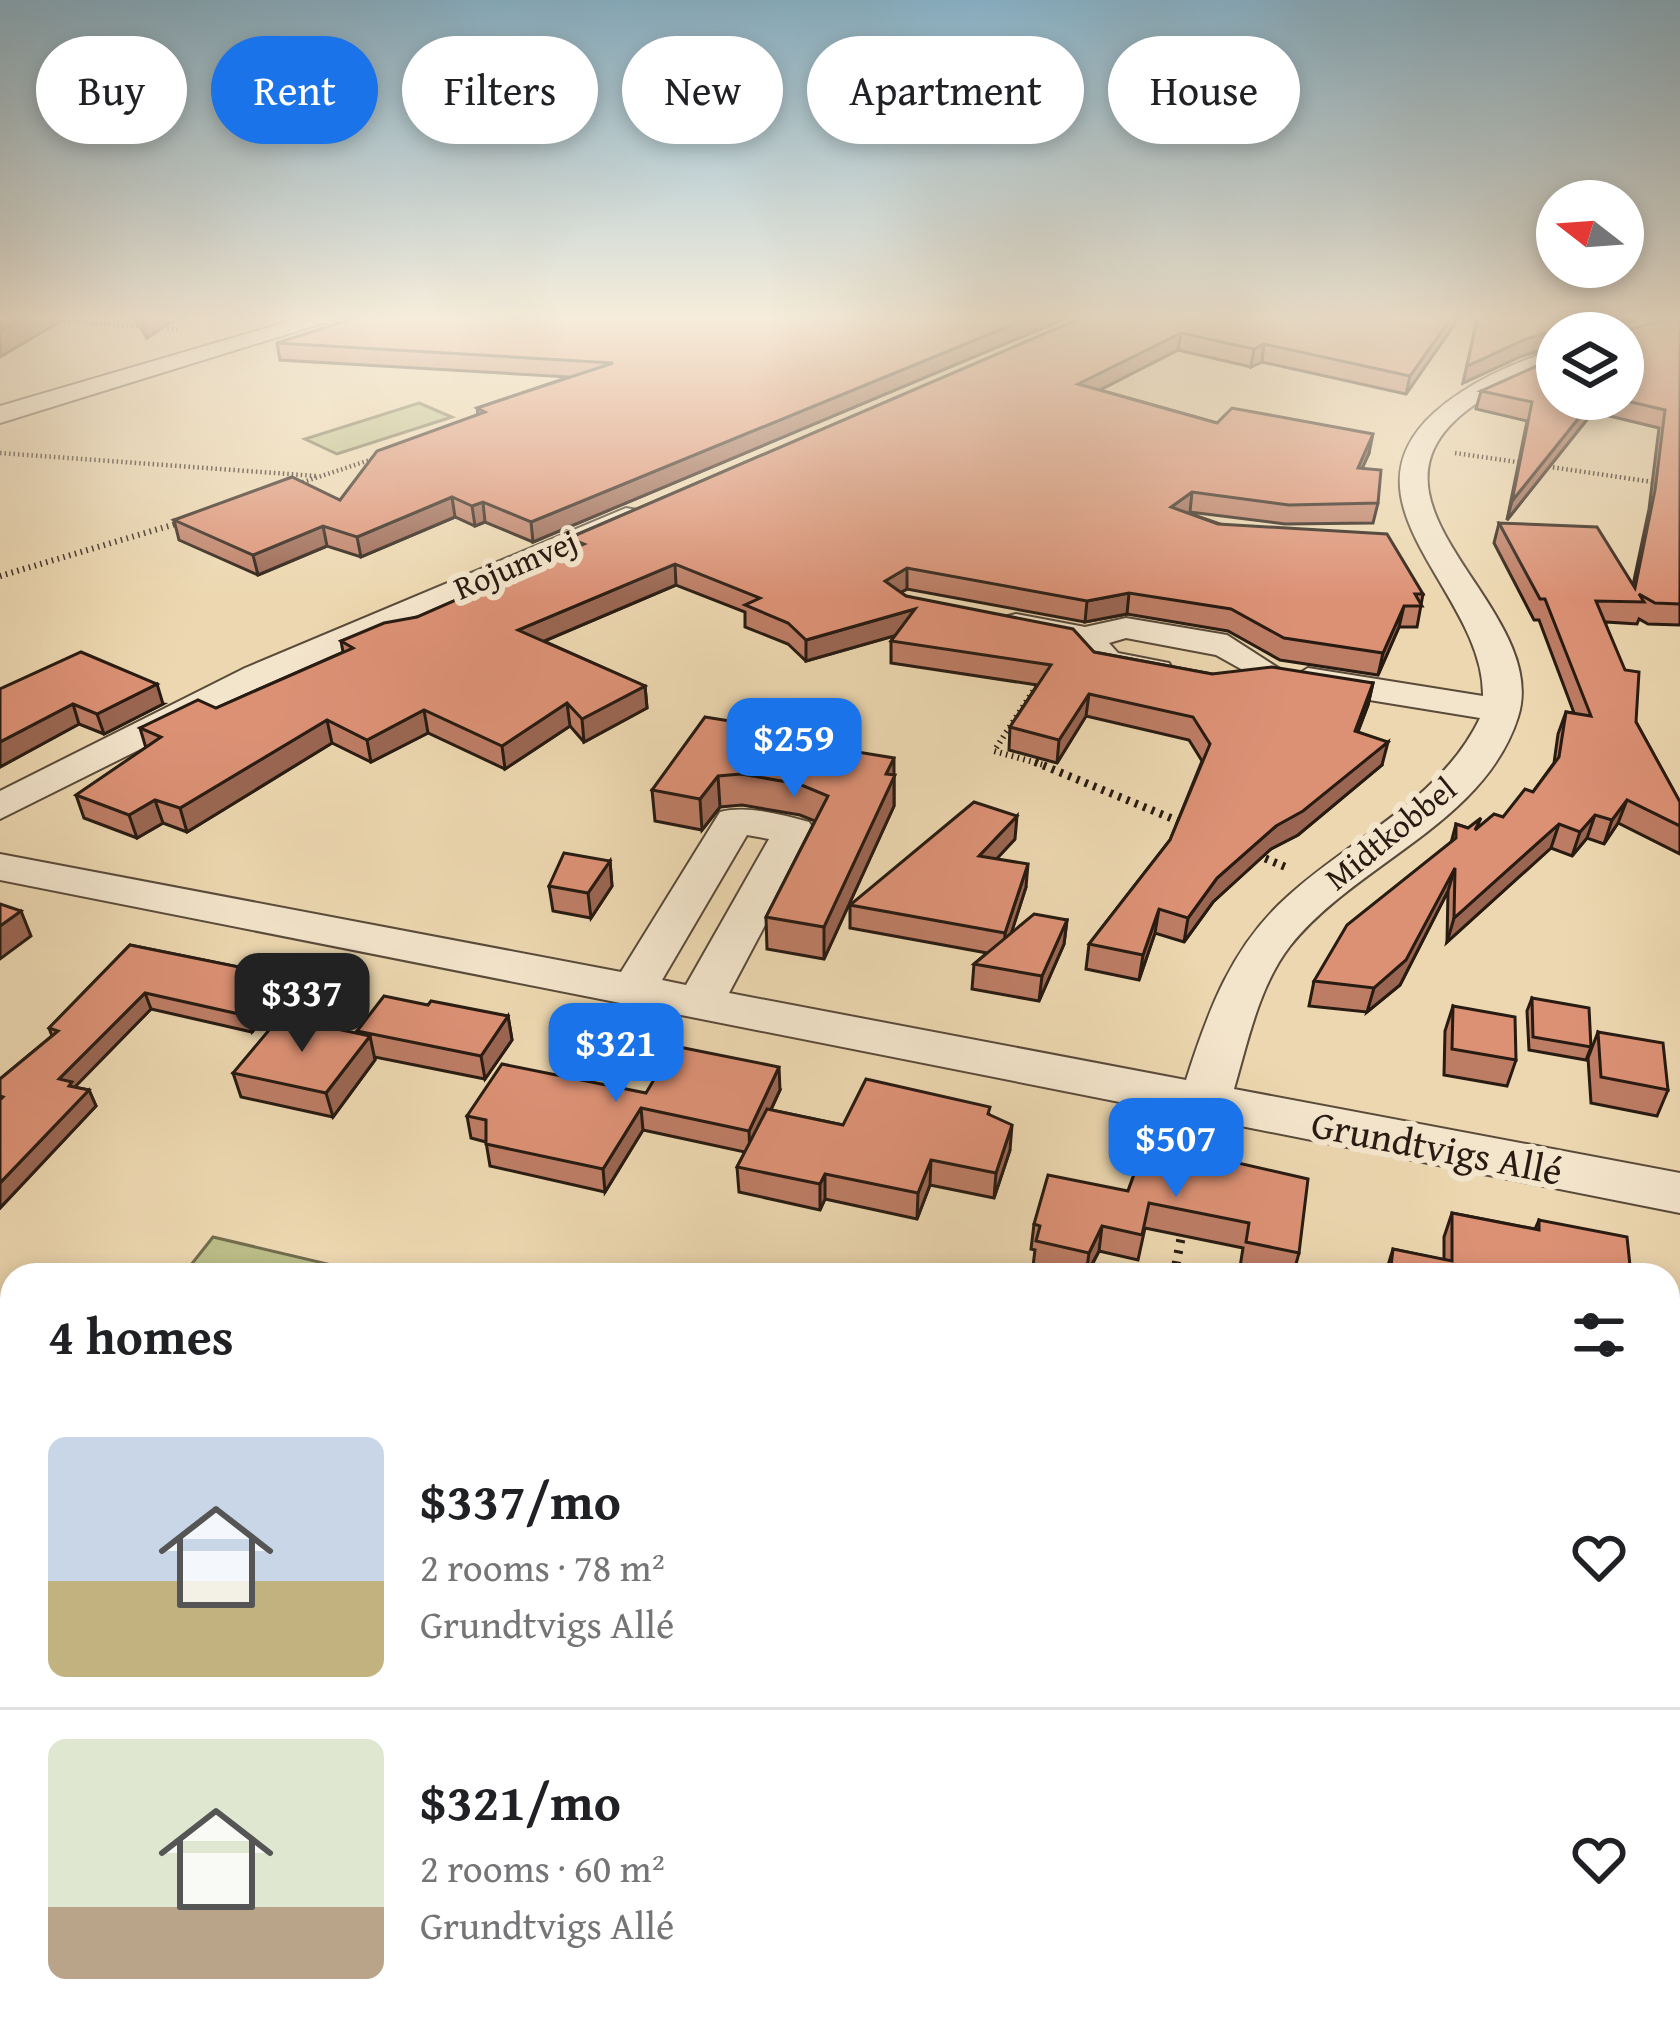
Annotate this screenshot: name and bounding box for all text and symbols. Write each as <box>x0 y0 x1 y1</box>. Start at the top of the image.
chip: Buy <box>36 36 187 144</box>
chip: Rent <box>211 36 378 144</box>
chip: Filters <box>402 36 598 144</box>
chip: New <box>622 36 783 144</box>
chip: Apartment <box>807 36 1084 144</box>
chip: House <box>1108 36 1300 144</box>
north arrow <box>1536 180 1644 288</box>
map controls <box>1536 180 1644 420</box>
button: layers <box>1536 312 1644 420</box>
street label: Rojumvej <box>446 517 584 611</box>
pin: $259 <box>723 698 865 800</box>
text: $259 <box>754 708 834 765</box>
street label: Midtkobbel <box>1314 765 1466 901</box>
pin: $337 <box>231 953 373 1055</box>
text: $337 <box>262 963 342 1020</box>
pin: $321 <box>545 1003 687 1105</box>
text: $321 <box>576 1013 656 1070</box>
street label: Grundtvigs Allé <box>1307 1094 1567 1199</box>
pin: $507 <box>1105 1098 1247 1200</box>
text: $507 <box>1136 1108 1216 1165</box>
text: 4 homes <box>48 1298 234 1373</box>
icon: filters <box>1566 1302 1632 1368</box>
text: $337/mo <box>420 1463 621 1538</box>
icon: home <box>144 1485 288 1629</box>
icon: heart <box>1566 1524 1632 1590</box>
text: 2 rooms · 78 m² <box>420 1538 665 1595</box>
text: Grundtvigs Allé <box>420 1595 674 1652</box>
text: $321/mo <box>420 1764 621 1839</box>
icon: home <box>144 1787 288 1931</box>
icon: heart <box>1566 1826 1632 1892</box>
text: 2 rooms · 60 m² <box>420 1839 665 1896</box>
text: Grundtvigs Allé <box>420 1896 674 1953</box>

